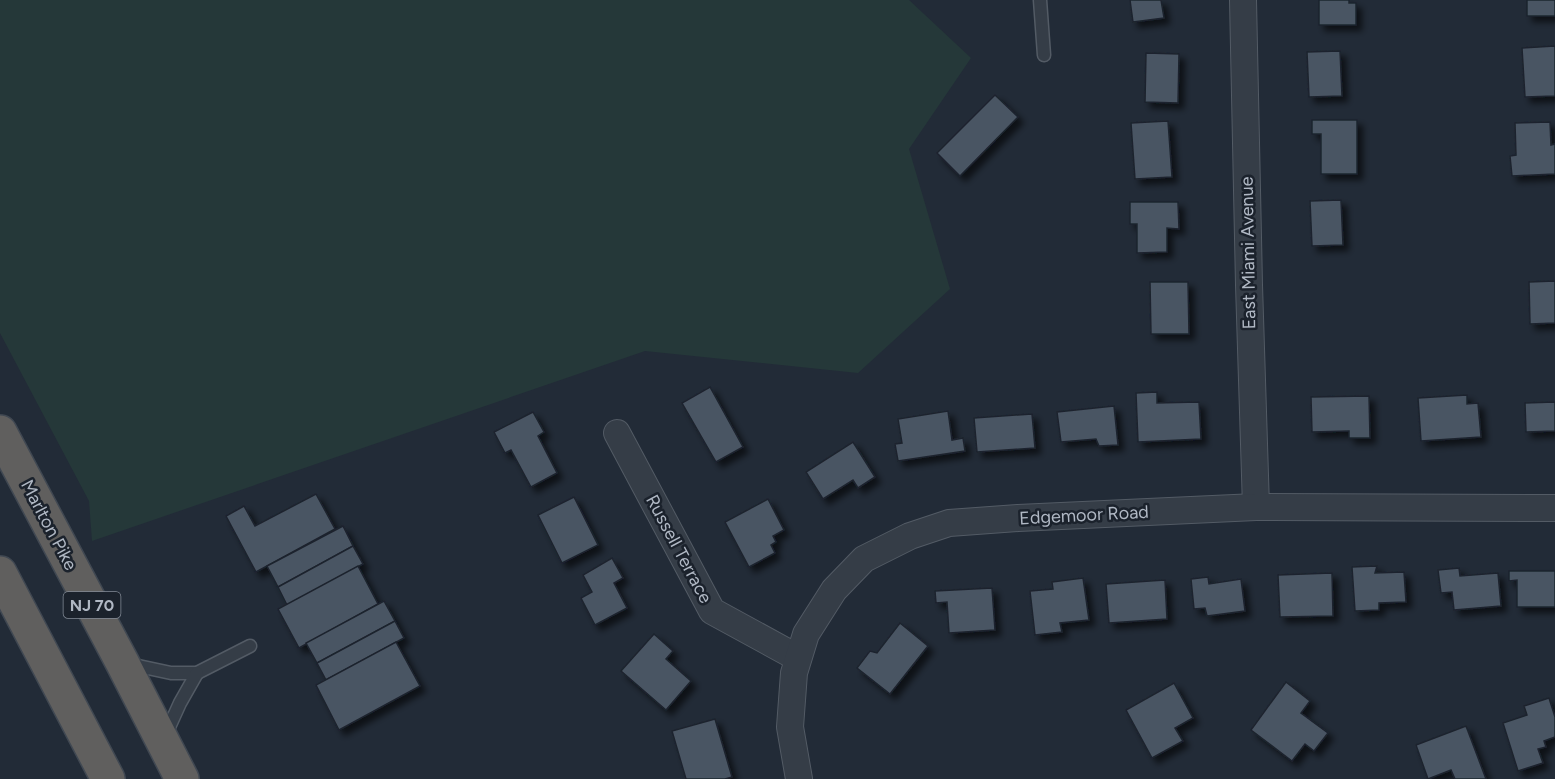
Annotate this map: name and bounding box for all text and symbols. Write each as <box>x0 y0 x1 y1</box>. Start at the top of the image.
street label: East Miami Avenue <box>1236 176 1260 330</box>
street label: Marlton Pike <box>16 476 82 574</box>
street label: Russell Terrace <box>641 491 717 607</box>
street label: Edgemoor Road <box>1019 501 1149 529</box>
road number: NJ 70 <box>64 592 121 618</box>

